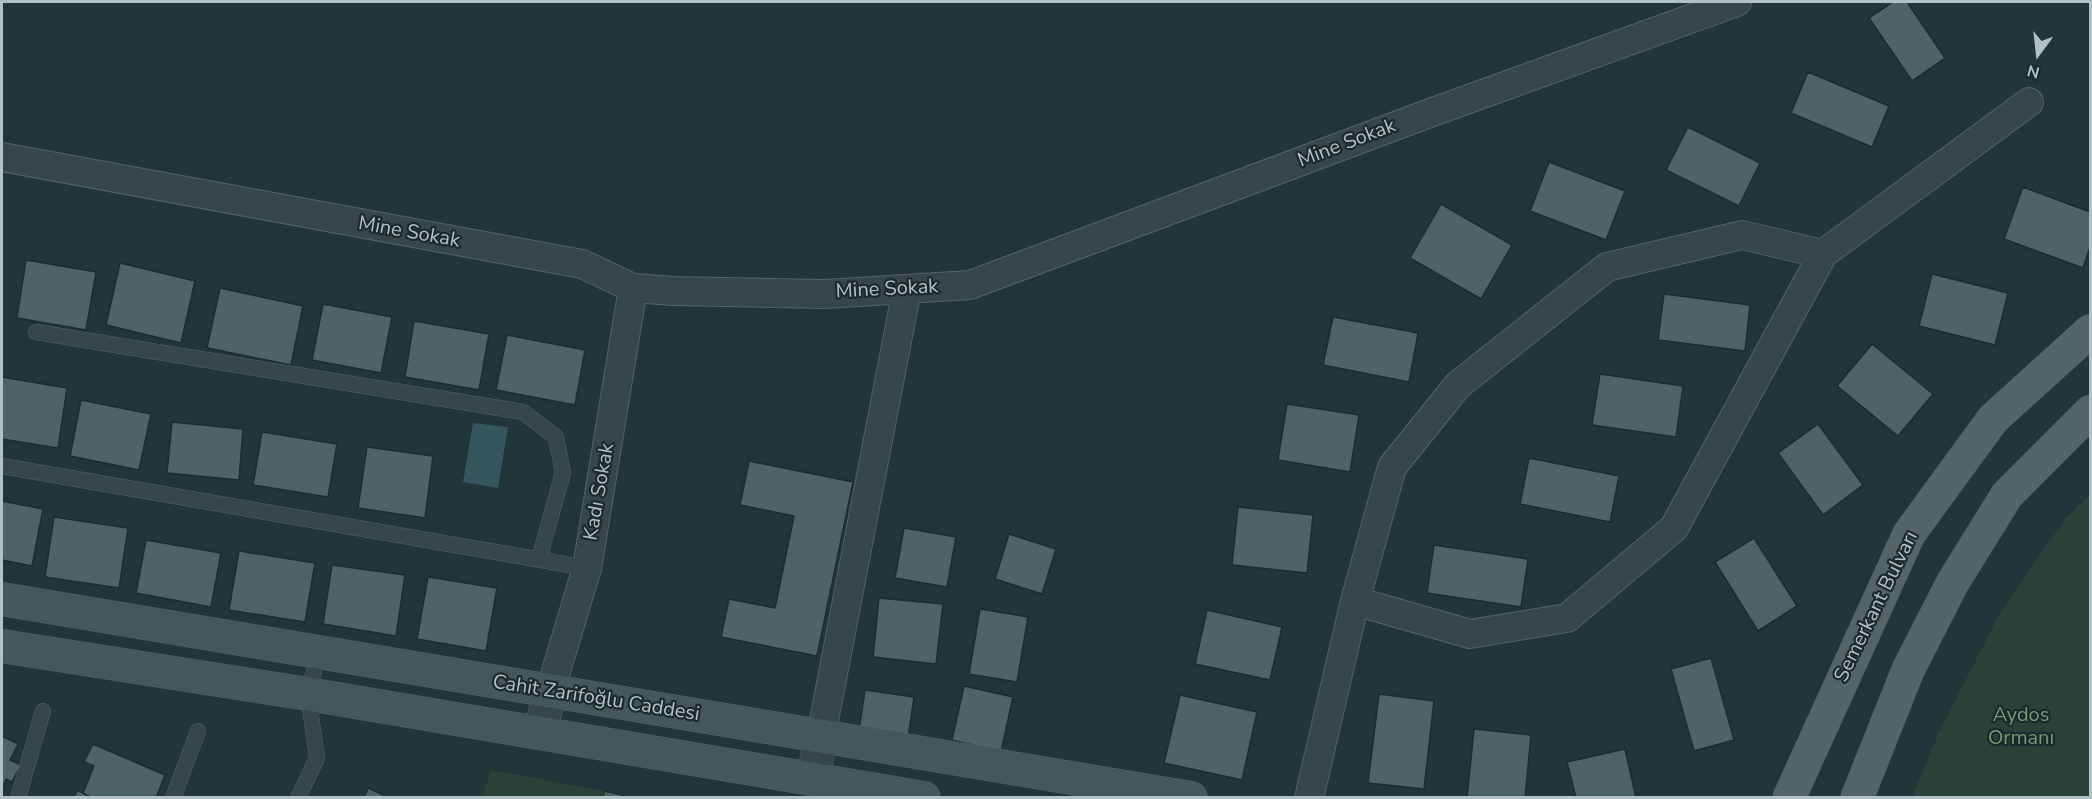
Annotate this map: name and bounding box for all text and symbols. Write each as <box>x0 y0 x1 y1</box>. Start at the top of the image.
north arrow <box>2008 24 2068 84</box>
text: N <box>2025 59 2042 84</box>
street label: Mine Sokak <box>1295 114 1399 174</box>
street label: Mine Sokak <box>356 212 462 254</box>
street label: Mine Sokak <box>835 275 939 305</box>
street label: Kadı Sokak <box>580 441 620 543</box>
street label: Semerkant Bulvarı <box>1830 528 1924 686</box>
street label: Cahit Zarifoğlu Caddesi <box>491 671 701 727</box>
park label: Aydos Ormanı <box>1988 704 2054 751</box>

